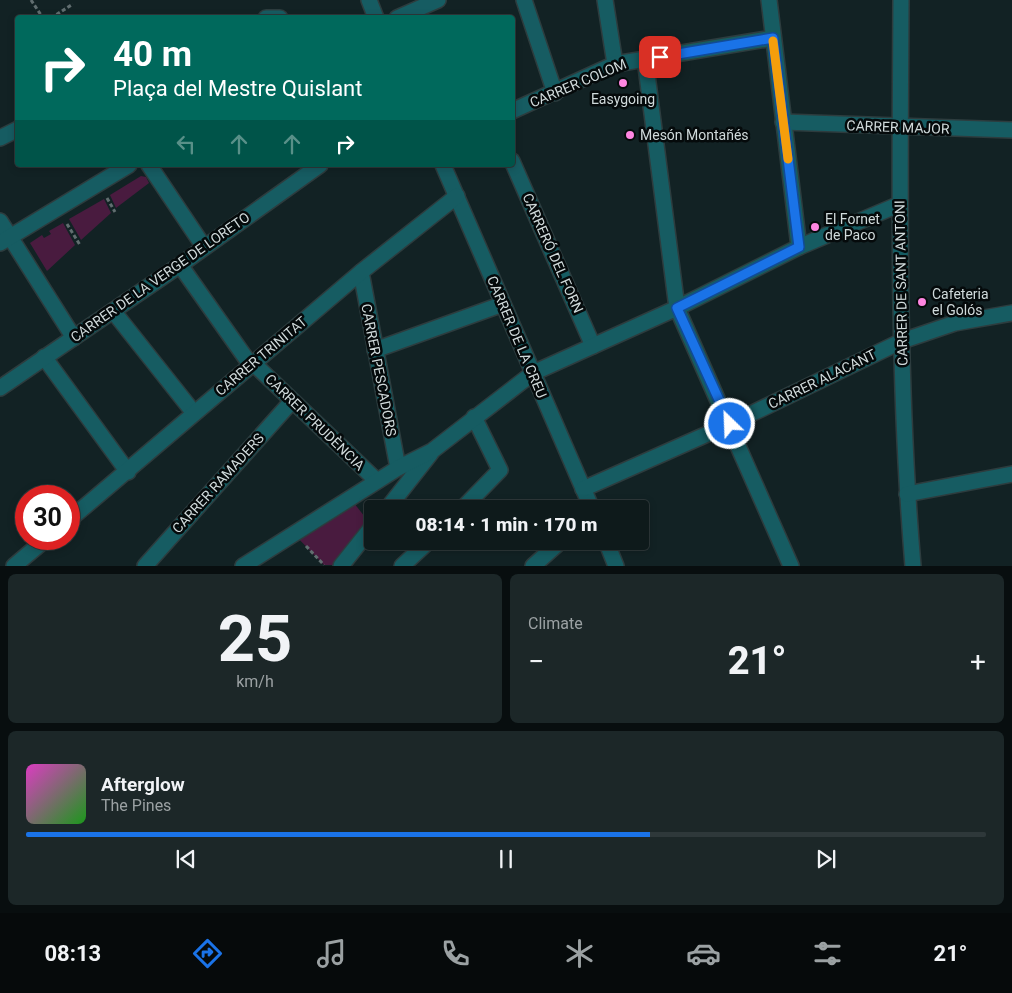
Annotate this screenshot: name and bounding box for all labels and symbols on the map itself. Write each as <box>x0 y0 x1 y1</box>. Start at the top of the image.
pin <box>639 36 681 78</box>
street label: CARRER COLOM <box>527 55 629 111</box>
marker: Easygoing <box>617 77 629 89</box>
place label: Easygoing <box>591 91 655 107</box>
street label: CARRER MAJOR <box>846 117 950 137</box>
place label: Mesón Montañés <box>640 127 749 143</box>
marker: Mesón Montañés <box>624 129 636 141</box>
street label: CARRERÓ DEL FORN <box>519 190 588 315</box>
street label: CARRER DE SANT ANTONI <box>892 200 910 366</box>
street label: CARRER DE LA VERGE DE LORETO <box>67 209 253 345</box>
place label: El Fornet de Paco <box>825 211 880 243</box>
marker: El Fornet de Paco <box>809 221 821 233</box>
street label: CARRER DE LA CREU <box>484 273 550 401</box>
place label: Cafeteria el Golós <box>932 286 989 318</box>
marker: Cafeteria el Golós <box>916 296 928 308</box>
street label: CARRER PESCADORS <box>358 302 400 438</box>
street label: CARRER TRINITAT <box>212 313 310 399</box>
street label: CARRER ALACANT <box>766 346 879 412</box>
street label: CARRER PRUDÈNCIA <box>262 370 369 473</box>
position arrow <box>703 397 755 449</box>
street label: CARRER RAMADERS <box>169 430 267 536</box>
speed limit sign: 30 <box>15 485 80 550</box>

